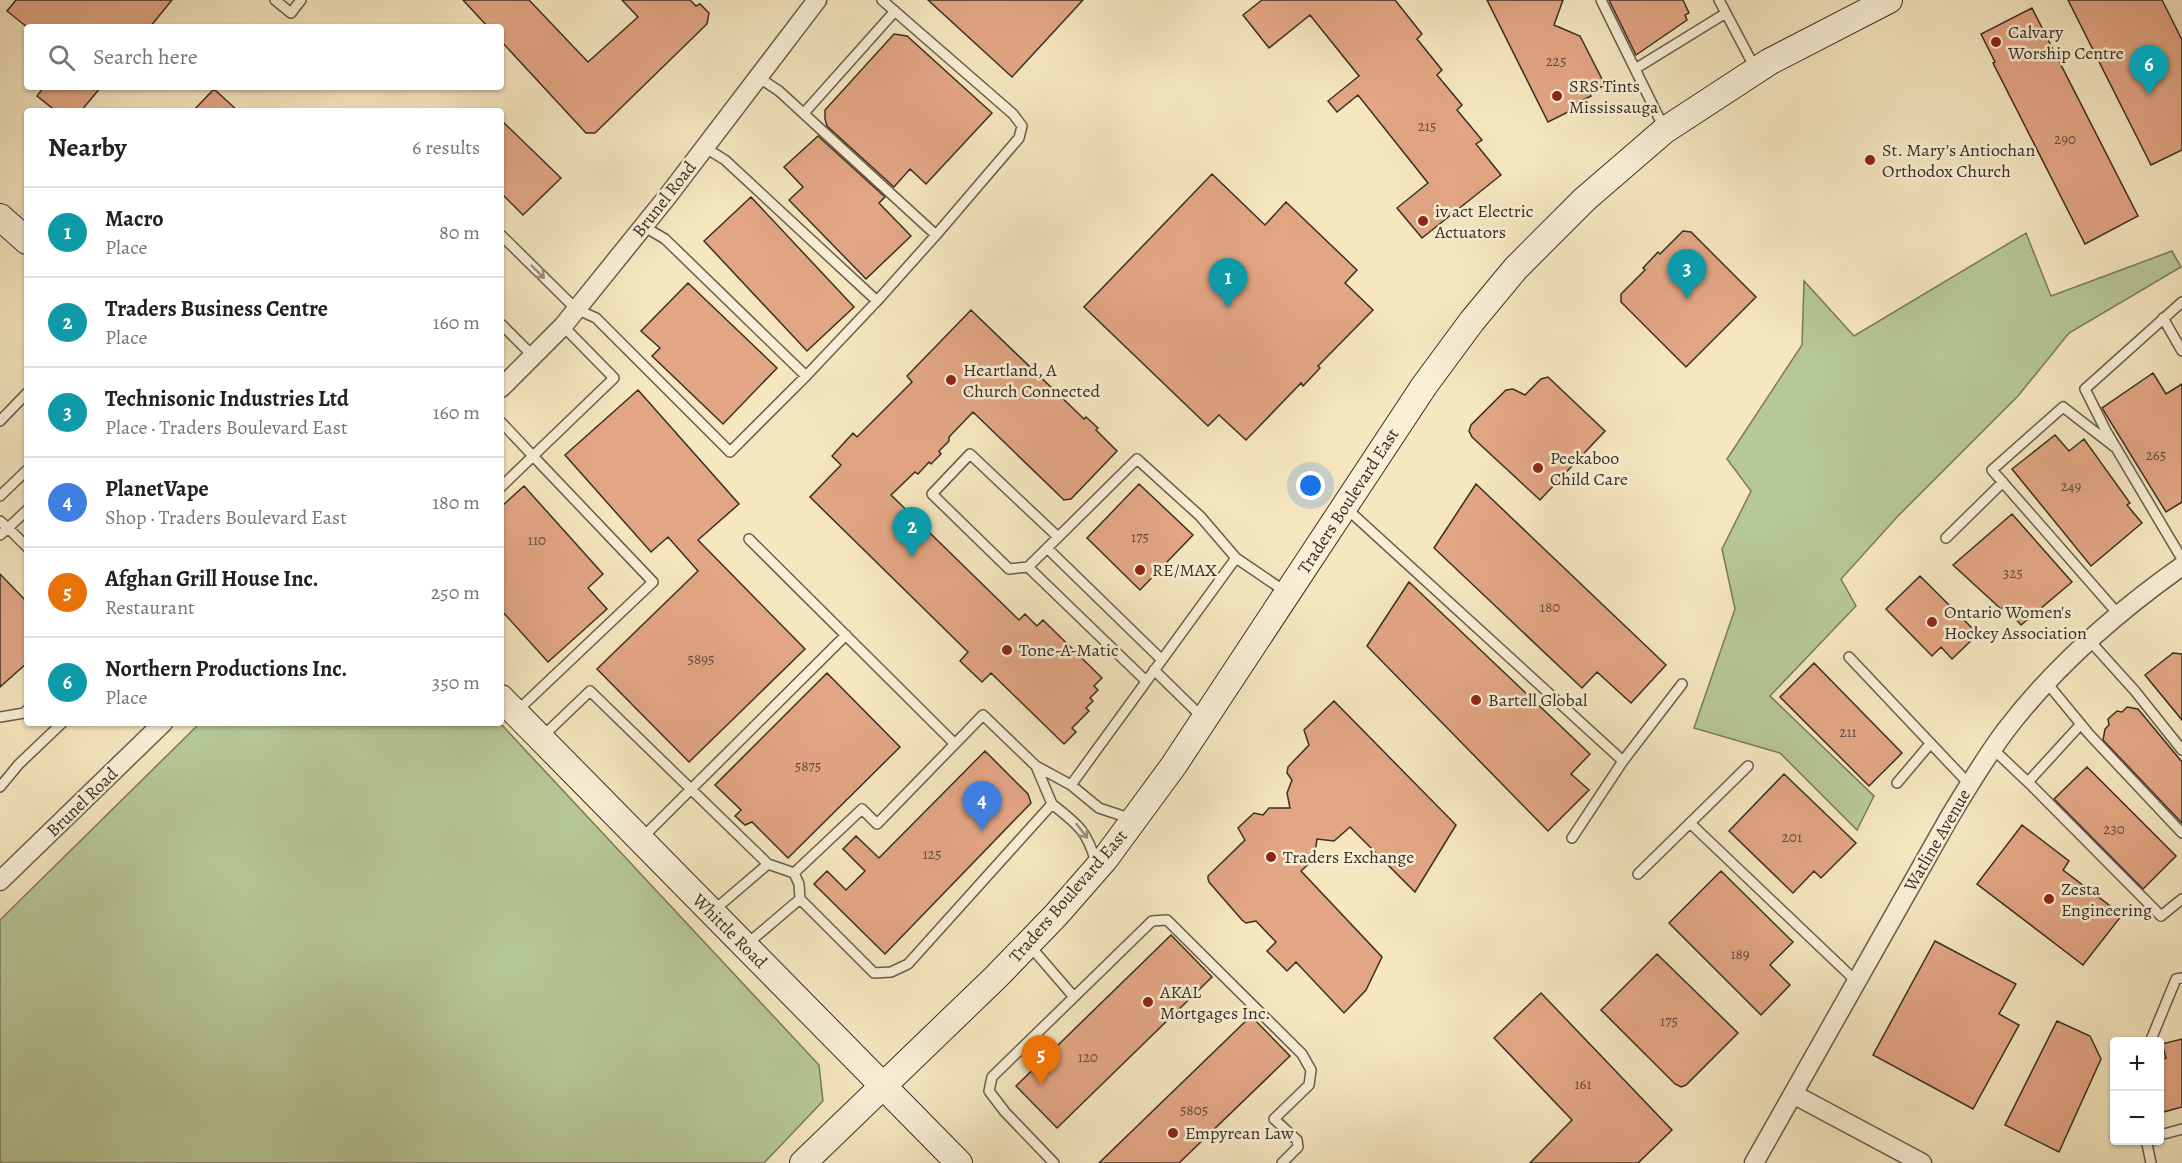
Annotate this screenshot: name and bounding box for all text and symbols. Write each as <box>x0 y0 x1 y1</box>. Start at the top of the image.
place label: Calvary Worship Centre <box>2007 20 2124 65</box>
search box <box>24 24 504 90</box>
marker: Calvary Worship Centre <box>1989 35 2003 49</box>
icon: search <box>45 41 78 74</box>
text: Search here <box>93 42 198 72</box>
pin: 6 <box>2130 46 2168 95</box>
house number: 225 <box>1546 51 1566 71</box>
place label: SRS Tints Mississauga <box>1569 74 1659 119</box>
marker: SRS Tints Mississauga <box>1550 89 1564 103</box>
house number: 215 <box>1418 116 1436 136</box>
house number: 290 <box>2054 129 2076 149</box>
text: Nearby <box>48 130 127 165</box>
text: 6 results <box>412 134 480 161</box>
place label: St. Mary’s Antiochan Orthodox Church <box>1882 138 2035 183</box>
marker: St. Mary’s Antiochan Orthodox Church <box>1863 153 1877 167</box>
street label: Brunel Road <box>627 156 702 242</box>
place label: iv act Electric Actuators <box>1434 199 1533 244</box>
text: Macro <box>105 204 164 234</box>
marker: iv act Electric Actuators <box>1416 214 1430 228</box>
text: 1 <box>64 219 71 246</box>
text: 80 m <box>439 219 480 246</box>
text: Place <box>105 234 147 261</box>
pin: 3 <box>1668 250 1706 299</box>
pin: 1 <box>1208 258 1248 308</box>
one-way arrow <box>531 265 546 280</box>
text: Traders Business Centre <box>105 294 328 324</box>
text: 2 <box>63 309 72 336</box>
text: 160 m <box>433 309 480 336</box>
text: Place <box>105 324 147 351</box>
place label: Heartland, A Church Connected <box>963 358 1100 403</box>
marker: Heartland, A Church Connected <box>944 373 958 387</box>
text: Technisonic Industries Ltd <box>105 384 349 414</box>
text: 3 <box>63 399 72 426</box>
text: 160 m <box>433 399 480 426</box>
text: Place · Traders Boulevard East <box>105 414 348 441</box>
street label: Traders Boulevard East <box>1292 423 1404 579</box>
house number: 265 <box>2146 445 2166 465</box>
place label: Peekaboo Child Care <box>1550 446 1628 491</box>
marker: Peekaboo Child Care <box>1531 461 1545 475</box>
your location <box>1296 471 1325 500</box>
text: PlanetVape <box>105 474 209 504</box>
house number: 249 <box>2061 476 2082 496</box>
text: 4 <box>63 489 72 516</box>
text: 180 m <box>432 489 480 516</box>
text: Shop · Traders Boulevard East <box>105 504 347 531</box>
pin: 2 <box>892 508 932 557</box>
house number: 175 <box>1131 527 1149 547</box>
house number: 110 <box>528 530 546 550</box>
place label: RE/MAX <box>1152 558 1217 582</box>
marker: RE/MAX <box>1133 563 1147 577</box>
house number: 325 <box>2003 563 2023 583</box>
text: Afghan Grill House Inc. <box>105 564 319 594</box>
text: 5 <box>63 579 72 606</box>
text: 250 m <box>431 579 480 606</box>
text: Restaurant <box>105 594 195 621</box>
house number: 180 <box>1540 597 1560 617</box>
place label: Ontario Women's Hockey Association <box>1944 600 2087 645</box>
marker: Ontario Women's Hockey Association <box>1925 615 1939 629</box>
place label: Tone-A-Matic <box>1019 638 1119 662</box>
marker: Tone-A-Matic <box>1000 643 1014 657</box>
house number: 5895 <box>687 649 715 669</box>
text: Northern Productions Inc. <box>105 654 347 684</box>
text: 6 <box>63 669 72 696</box>
text: 350 m <box>432 669 480 696</box>
text: Place <box>105 684 147 711</box>
place label: Bartell Global <box>1488 688 1588 712</box>
marker: Bartell Global <box>1469 693 1483 707</box>
house number: 211 <box>1839 722 1857 742</box>
house number: 5875 <box>795 756 821 776</box>
street label: Brunel Road <box>41 762 123 842</box>
pin: 4 <box>962 782 1002 831</box>
street label: Watline Avenue <box>1898 785 1976 896</box>
house number: 230 <box>2103 819 2125 839</box>
one-way arrow <box>1075 823 1088 839</box>
street label: Traders Boulevard East <box>1003 824 1133 968</box>
house number: 201 <box>1782 827 1802 847</box>
house number: 125 <box>923 844 941 864</box>
place label: Traders Exchange <box>1283 845 1414 869</box>
marker: Traders Exchange <box>1264 850 1278 864</box>
place label: Zesta Engineering <box>2061 877 2152 922</box>
street label: Whittle Road <box>687 888 773 974</box>
marker: Zesta Engineering <box>2042 892 2056 906</box>
house number: 189 <box>1730 944 1750 964</box>
place label: AKAL Mortgages Inc. <box>1159 980 1271 1025</box>
marker: AKAL Mortgages Inc. <box>1141 995 1155 1009</box>
house number: 175 <box>1660 1011 1678 1031</box>
pin: 5 <box>1022 1036 1060 1085</box>
map controls <box>2110 1037 2164 1145</box>
button: + <box>2110 1037 2164 1091</box>
house number: 120 <box>1078 1047 1098 1067</box>
house number: 161 <box>1574 1074 1592 1094</box>
button: − <box>2110 1091 2164 1145</box>
house number: 5805 <box>1180 1100 1208 1120</box>
place label: Empyrean Law <box>1185 1121 1294 1145</box>
marker: Empyrean Law <box>1166 1126 1180 1140</box>

